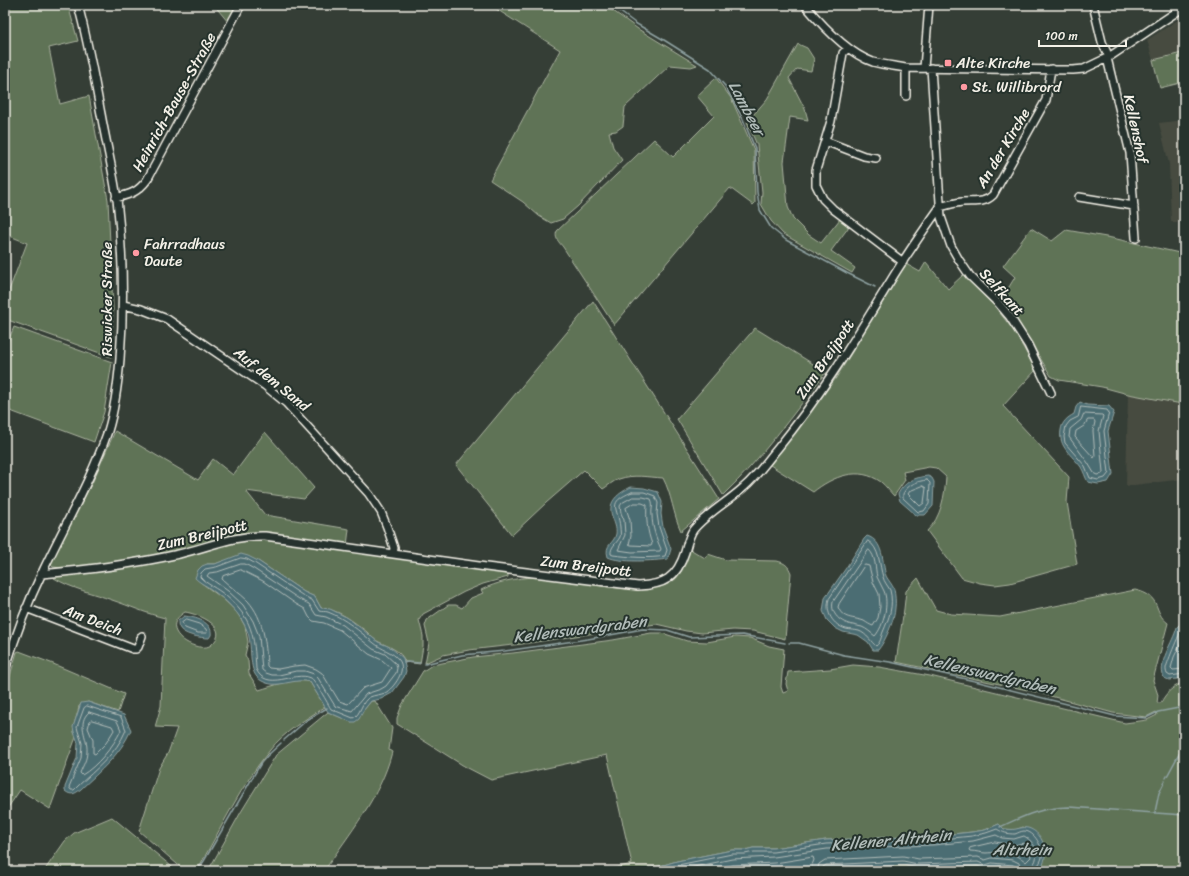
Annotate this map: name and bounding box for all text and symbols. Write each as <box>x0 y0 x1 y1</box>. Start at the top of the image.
scale bar <box>1039 22 1126 48</box>
text: 100 m <box>1045 25 1078 47</box>
street label: Heinrich-Bause-Straße <box>125 27 223 177</box>
place label: Alte Kirche <box>955 50 1030 76</box>
marker: Alte Kirche <box>943 58 953 68</box>
place label: St. Willibrord <box>972 74 1062 100</box>
water label: Lambeer <box>720 75 775 143</box>
marker: St. Willibrord <box>959 82 969 92</box>
street label: Kellenshof <box>1116 92 1156 167</box>
street label: An der Kirche <box>968 103 1037 194</box>
place label: Fahrradhaus Daute <box>144 231 226 274</box>
street label: Riswicker Straße <box>94 241 120 356</box>
marker: Fahrradhaus Daute <box>131 248 141 258</box>
street label: Selfkant <box>973 262 1031 323</box>
street label: Zum Breijpott <box>789 313 862 404</box>
street label: Auf dem Sand <box>227 339 317 419</box>
street label: Zum Breijpott <box>154 512 250 558</box>
street label: Zum Breijpott <box>539 548 634 585</box>
street label: Am Deich <box>59 596 126 643</box>
water label: Kellenswardgraben <box>512 606 650 652</box>
water label: Kellenswardgraben <box>922 645 1061 704</box>
water label: Kellener Altrhein <box>830 820 954 860</box>
water label: Altrhein <box>992 835 1053 864</box>

